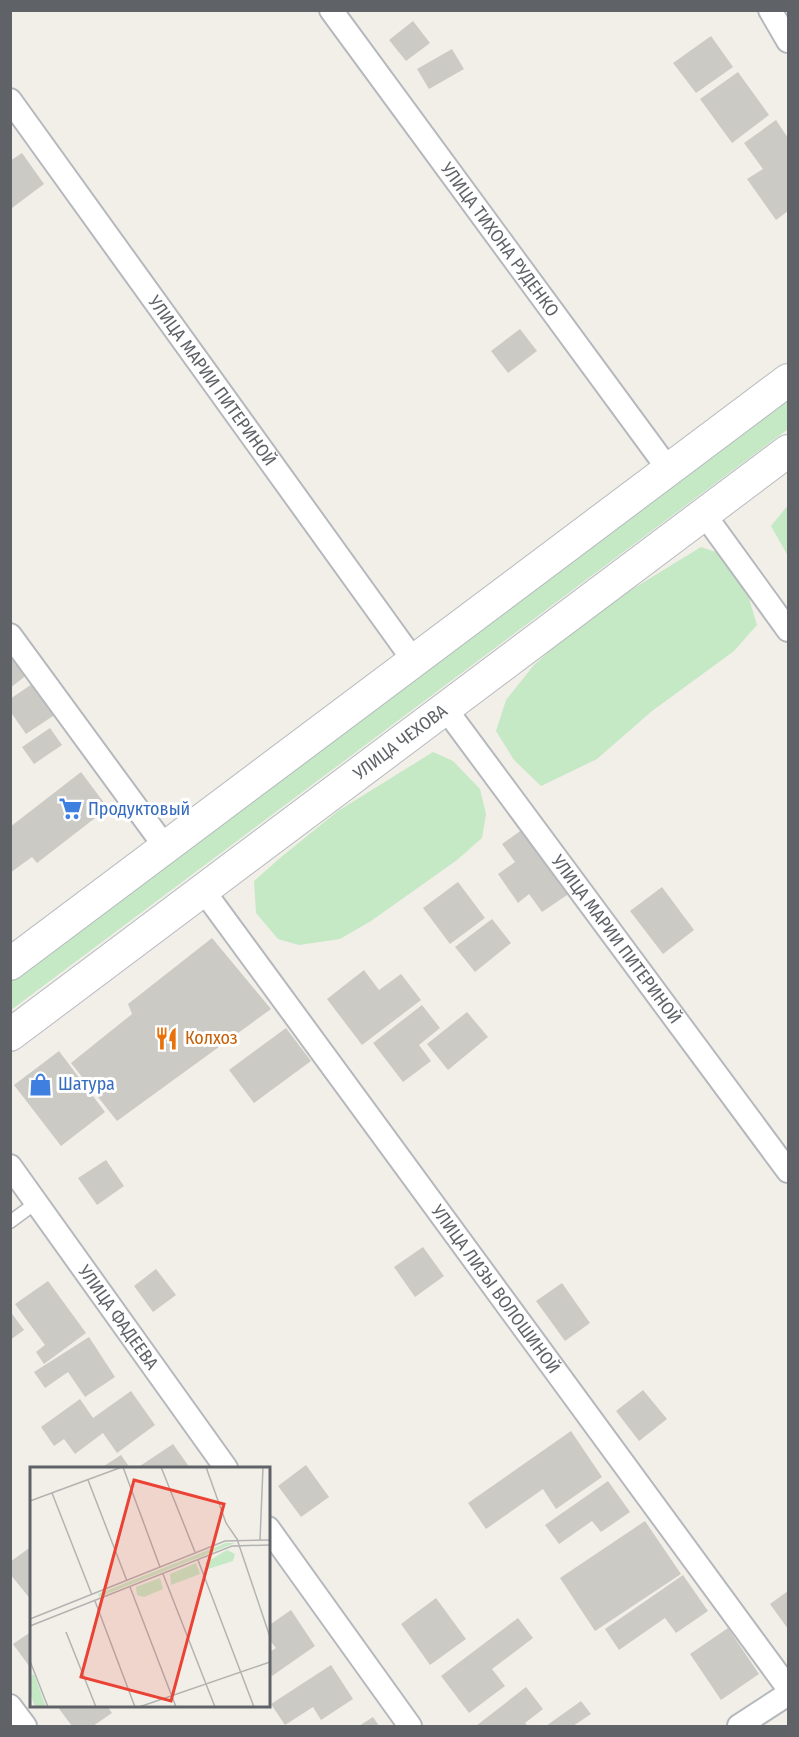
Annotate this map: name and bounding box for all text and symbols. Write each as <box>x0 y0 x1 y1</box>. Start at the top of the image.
street label: УЛИЦА ТИХОНА РУДЕНКО <box>435 158 564 321</box>
street label: УЛИЦА МАРИИ ПИТЕРИНОЙ <box>143 291 281 470</box>
street label: УЛИЦА ЧЕХОВА <box>348 699 452 785</box>
supermarket icon: Продуктовый <box>57 796 83 822</box>
place label: Продуктовый <box>88 798 190 820</box>
street label: УЛИЦА МАРИИ ПИТЕРИНОЙ <box>546 850 686 1028</box>
restaurant icon: Колхоз <box>154 1025 180 1051</box>
place label: Колхоз <box>185 1027 238 1049</box>
shop icon: Шатура <box>27 1071 53 1097</box>
place label: Шатура <box>58 1073 115 1095</box>
street label: УЛИЦА ЛИЗЫ ВОЛОШИНОЙ <box>426 1200 565 1378</box>
street label: УЛИЦА ФАДЕЕВА <box>73 1260 163 1374</box>
inset map <box>30 1467 270 1707</box>

